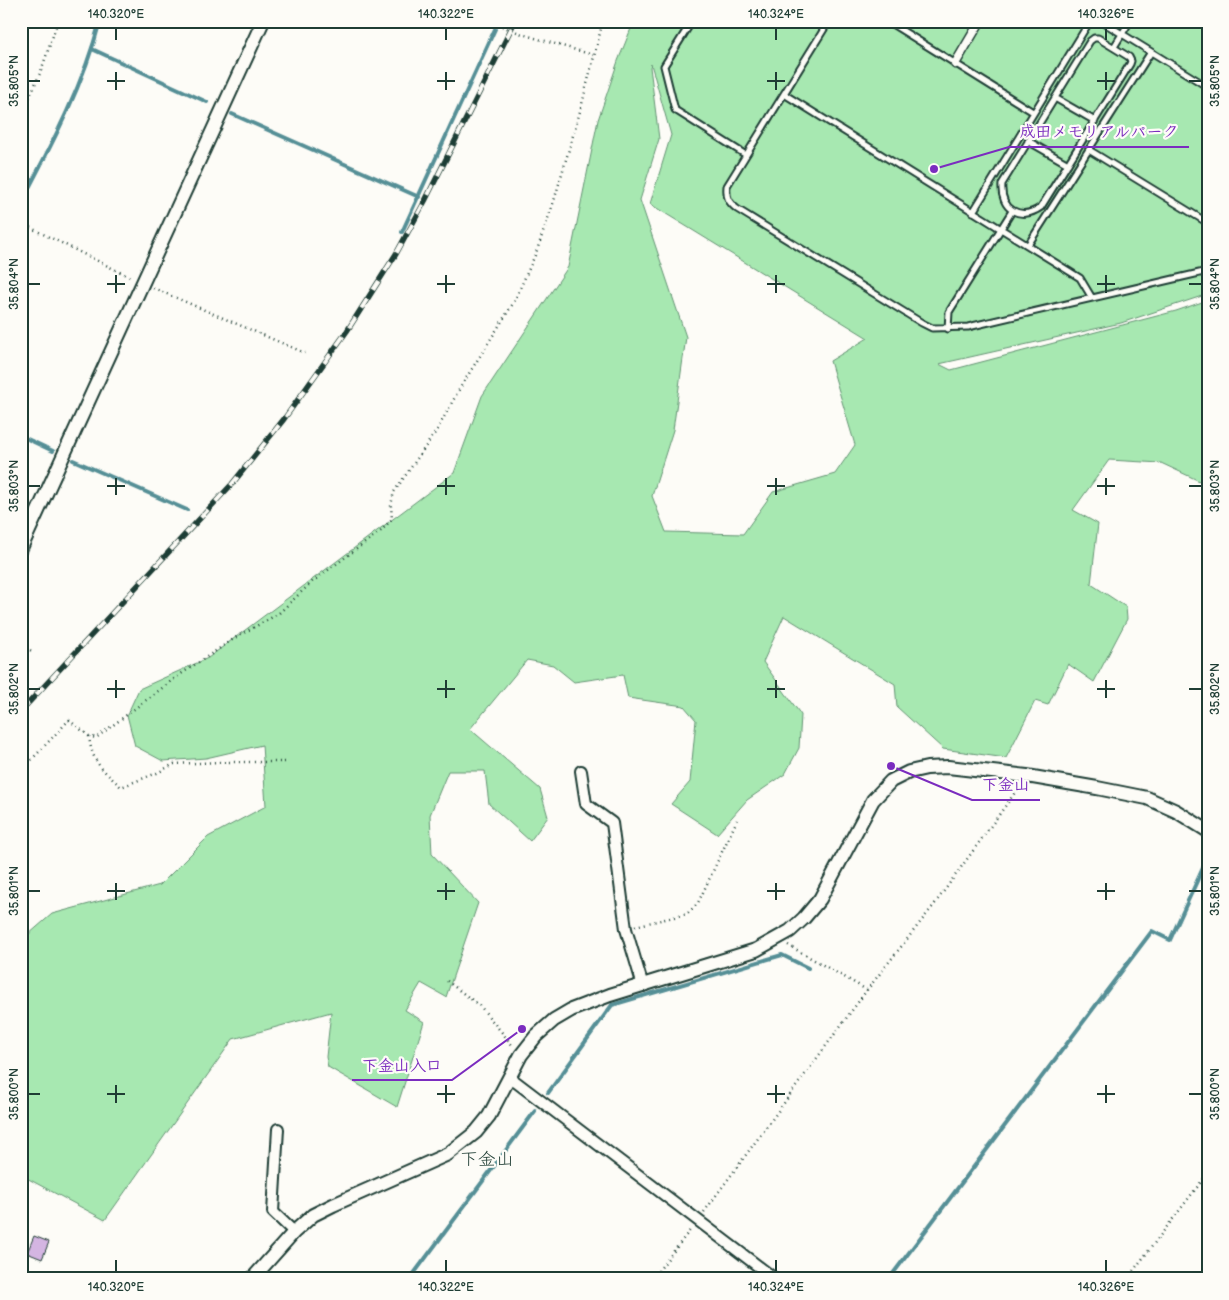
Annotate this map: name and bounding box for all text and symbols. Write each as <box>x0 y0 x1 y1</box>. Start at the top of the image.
text: 140.320°E <box>88 7 144 22</box>
text: 140.322°E <box>418 7 474 22</box>
text: 140.324°E <box>748 7 804 22</box>
text: 140.326°E <box>1078 7 1134 22</box>
text: 35.805°N <box>7 55 22 107</box>
text: 35.805°N <box>1208 55 1223 107</box>
callout: 成田メモリアルパーク <box>1009 116 1189 147</box>
text: 成田メモリアルパーク <box>1019 123 1179 142</box>
text: 35.804°N <box>7 258 22 310</box>
text: 35.804°N <box>1208 258 1223 310</box>
text: 35.803°N <box>7 460 22 512</box>
text: 35.803°N <box>1208 460 1223 512</box>
text: 35.802°N <box>7 663 22 715</box>
text: 35.802°N <box>1208 663 1223 715</box>
callout: 下金山 <box>972 769 1040 800</box>
text: 下金山 <box>982 776 1030 795</box>
text: 35.801°N <box>7 866 22 916</box>
text: 35.801°N <box>1208 866 1223 916</box>
callout: 下金山入口 <box>352 1049 452 1080</box>
text: 下金山入口 <box>362 1057 442 1076</box>
text: 35.800°N <box>7 1068 22 1120</box>
text: 35.800°N <box>1208 1068 1223 1120</box>
district label: 下金山 <box>460 1149 514 1170</box>
text: 140.320°E <box>88 1280 144 1295</box>
text: 140.322°E <box>418 1280 474 1295</box>
text: 140.324°E <box>748 1280 804 1295</box>
text: 140.326°E <box>1078 1280 1134 1295</box>

